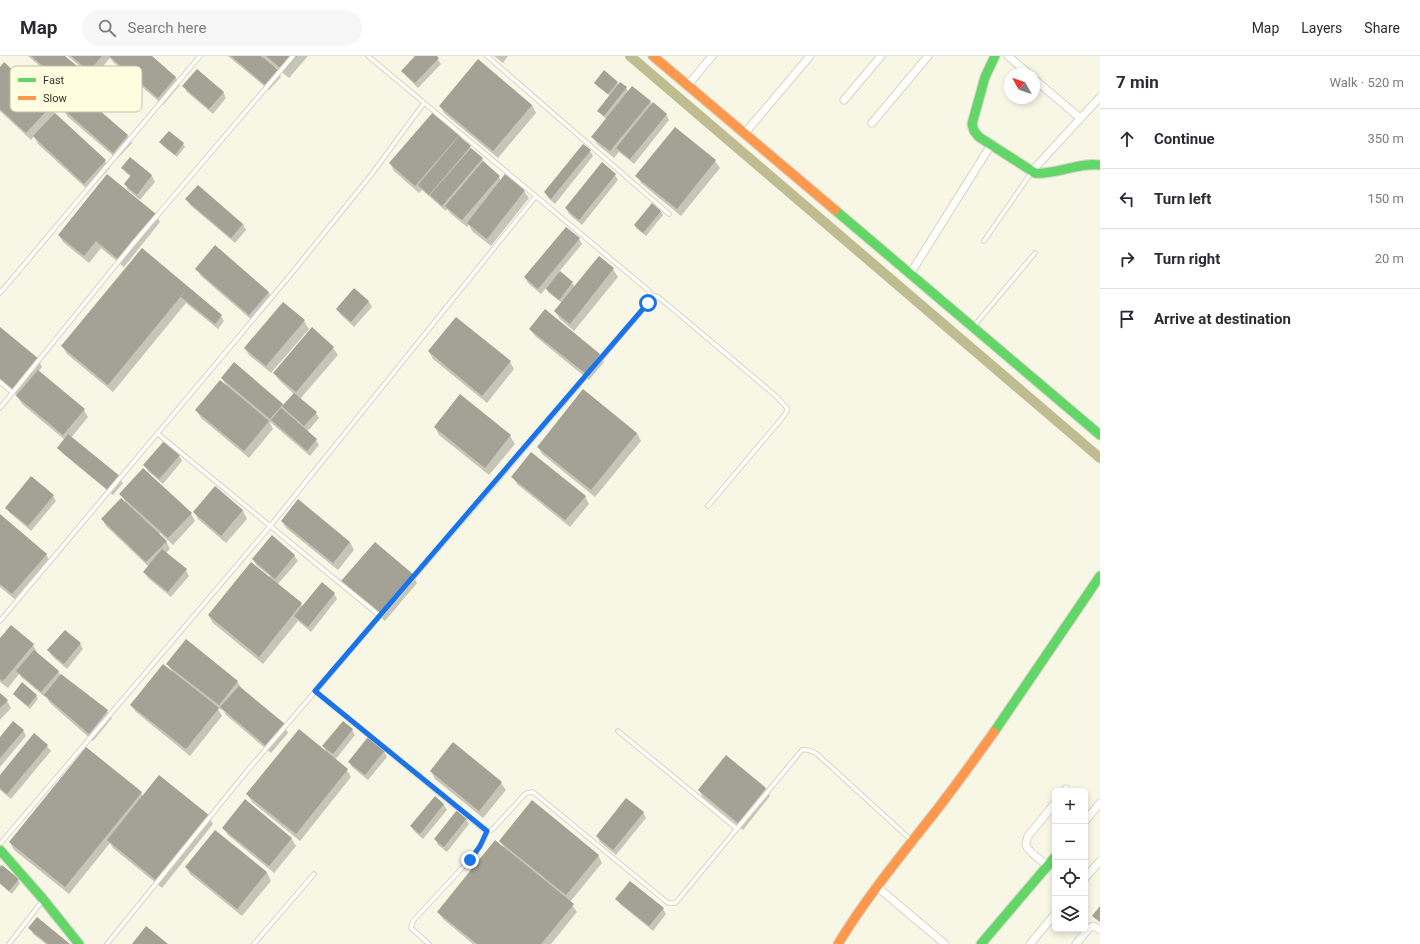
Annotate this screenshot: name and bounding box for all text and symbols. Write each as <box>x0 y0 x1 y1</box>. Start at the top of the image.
search box <box>82 10 362 46</box>
text: Map <box>20 16 58 39</box>
icon: search <box>96 17 118 39</box>
text: Search here <box>128 19 206 37</box>
text: Map <box>1252 20 1279 36</box>
text: Layers <box>1301 20 1342 36</box>
text: Share <box>1364 20 1400 36</box>
legend <box>10 66 142 112</box>
north arrow <box>1004 68 1040 104</box>
text: 7 min <box>1116 72 1159 92</box>
text: Fast <box>43 74 65 87</box>
text: Walk · 520 m <box>1329 75 1404 90</box>
text: Slow <box>43 92 67 105</box>
icon: ahead <box>1116 128 1138 150</box>
text: Continue <box>1154 130 1215 148</box>
text: 350 m <box>1367 131 1404 146</box>
icon: left <box>1116 188 1138 210</box>
text: Turn left <box>1154 190 1211 208</box>
text: 150 m <box>1367 191 1404 206</box>
icon: right <box>1116 248 1138 270</box>
text: Turn right <box>1154 250 1220 268</box>
text: 20 m <box>1375 251 1404 266</box>
route start <box>639 294 657 312</box>
icon: arrive <box>1116 308 1138 330</box>
text: Arrive at destination <box>1154 310 1291 328</box>
map controls <box>1052 788 1088 932</box>
button: + <box>1052 788 1088 824</box>
button: − <box>1052 824 1088 860</box>
route end <box>461 851 479 869</box>
button: locate <box>1052 860 1088 896</box>
button: layers <box>1052 896 1088 932</box>

